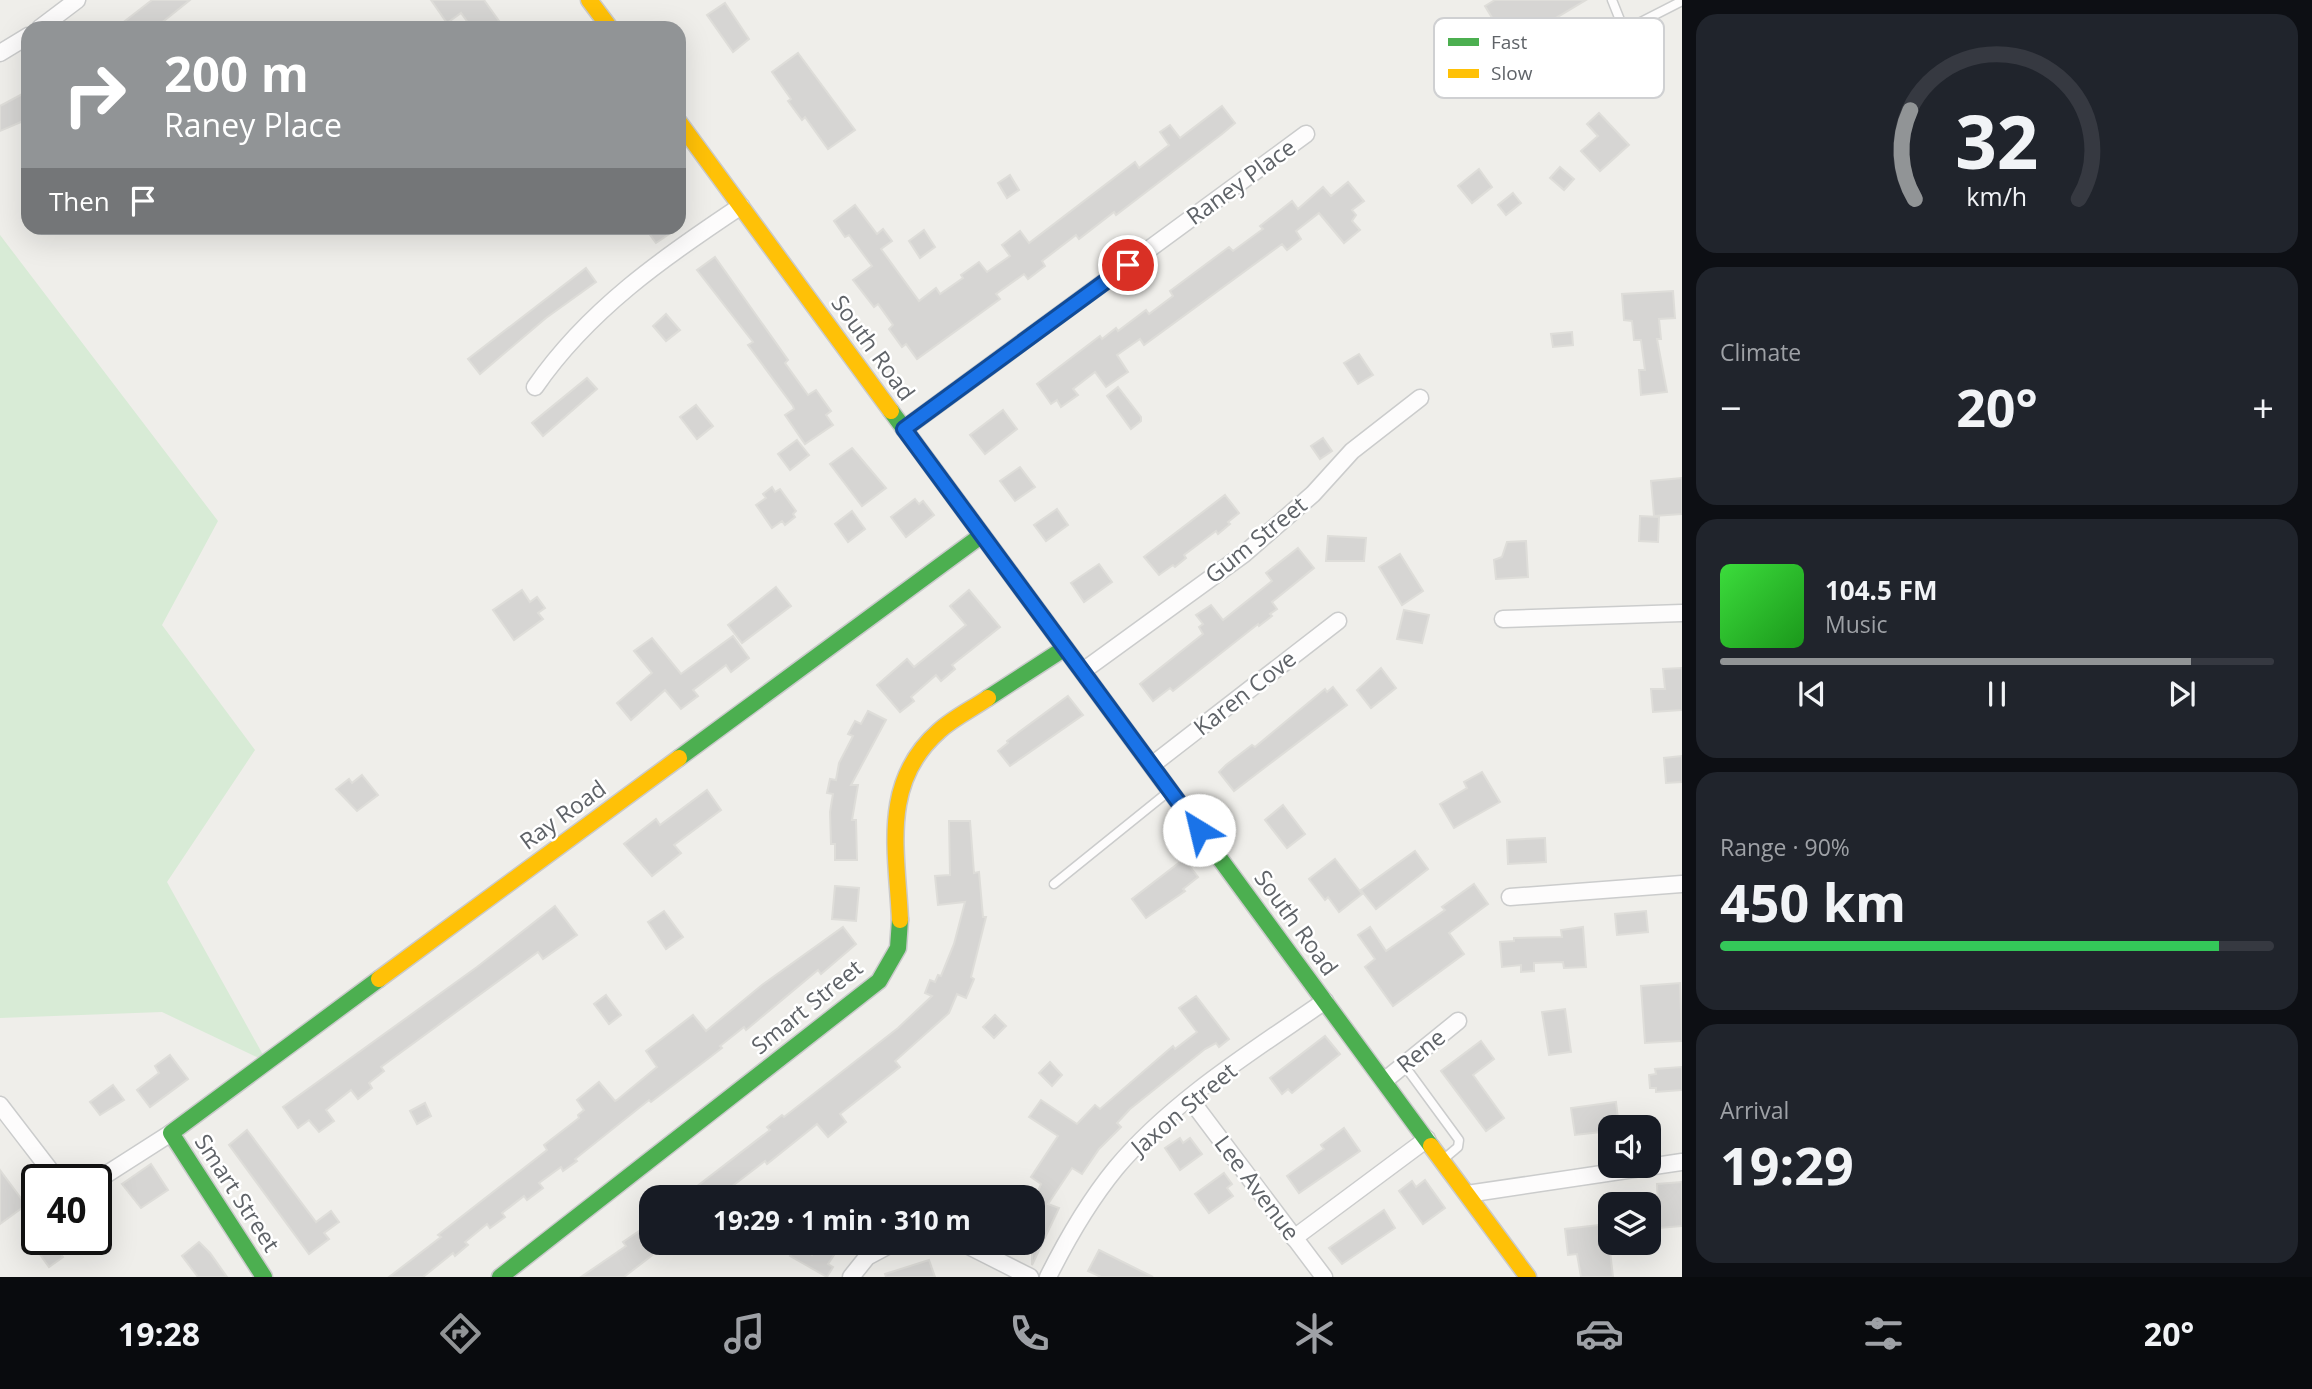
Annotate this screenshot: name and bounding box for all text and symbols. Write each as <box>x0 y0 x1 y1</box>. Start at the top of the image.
legend <box>1434 18 1664 98</box>
text: Fast <box>1491 29 1527 55</box>
text: 200 m <box>164 40 309 106</box>
icon: right <box>49 49 140 140</box>
text: Slow <box>1491 60 1533 86</box>
text: 32 <box>1955 92 2039 191</box>
text: Raney Place <box>164 103 342 146</box>
street label: Raney Place <box>1179 131 1302 232</box>
text: km/h <box>1967 179 2027 213</box>
icon: arrive <box>124 182 162 220</box>
text: Then <box>49 183 110 219</box>
pin <box>1098 235 1158 295</box>
icon: arrive <box>1109 246 1147 284</box>
street label: South Road <box>825 288 923 407</box>
text: Climate <box>1720 336 1801 368</box>
text: 20° <box>1956 371 2038 442</box>
text: − <box>1720 381 1742 433</box>
text: + <box>2252 381 2274 433</box>
street label: Gum Street <box>1198 488 1313 590</box>
text: 104.5 FM <box>1825 572 1937 608</box>
text: Music <box>1825 608 1888 640</box>
street label: Karen Cove <box>1186 642 1302 742</box>
icon: previous <box>1793 675 1831 713</box>
icon: pause <box>1978 675 2016 713</box>
icon: next <box>2163 675 2201 713</box>
street label: Ray Road <box>513 772 612 856</box>
position arrow <box>1162 793 1236 867</box>
text: Range · 90% <box>1720 831 1850 863</box>
street label: South Road <box>1248 863 1346 982</box>
text: 450 km <box>1720 866 1906 937</box>
street label: Smart Street <box>744 951 869 1061</box>
street label: Rene <box>1389 1021 1451 1080</box>
street label: Jaxon Street <box>1122 1054 1243 1163</box>
text: Arrival <box>1720 1094 1789 1126</box>
map controls <box>1598 1115 1661 1255</box>
button: sound <box>1598 1115 1661 1178</box>
street label: Smart Street <box>188 1127 288 1258</box>
street label: Lee Avenue <box>1208 1128 1308 1246</box>
text: 19:29 <box>1720 1129 1854 1200</box>
speed limit sign: 40 <box>21 1164 112 1255</box>
button: layers <box>1598 1192 1661 1255</box>
text: 19:29 · 1 min · 310 m <box>713 1202 971 1238</box>
icon: directions <box>436 1309 485 1358</box>
icon: music <box>720 1309 769 1358</box>
icon: phone <box>1005 1309 1054 1358</box>
icon: climate <box>1290 1309 1339 1358</box>
icon: car <box>1575 1309 1624 1358</box>
icon: filters <box>1859 1309 1908 1358</box>
text: 19:28 <box>118 1312 200 1355</box>
text: 20° <box>2144 1312 2194 1355</box>

